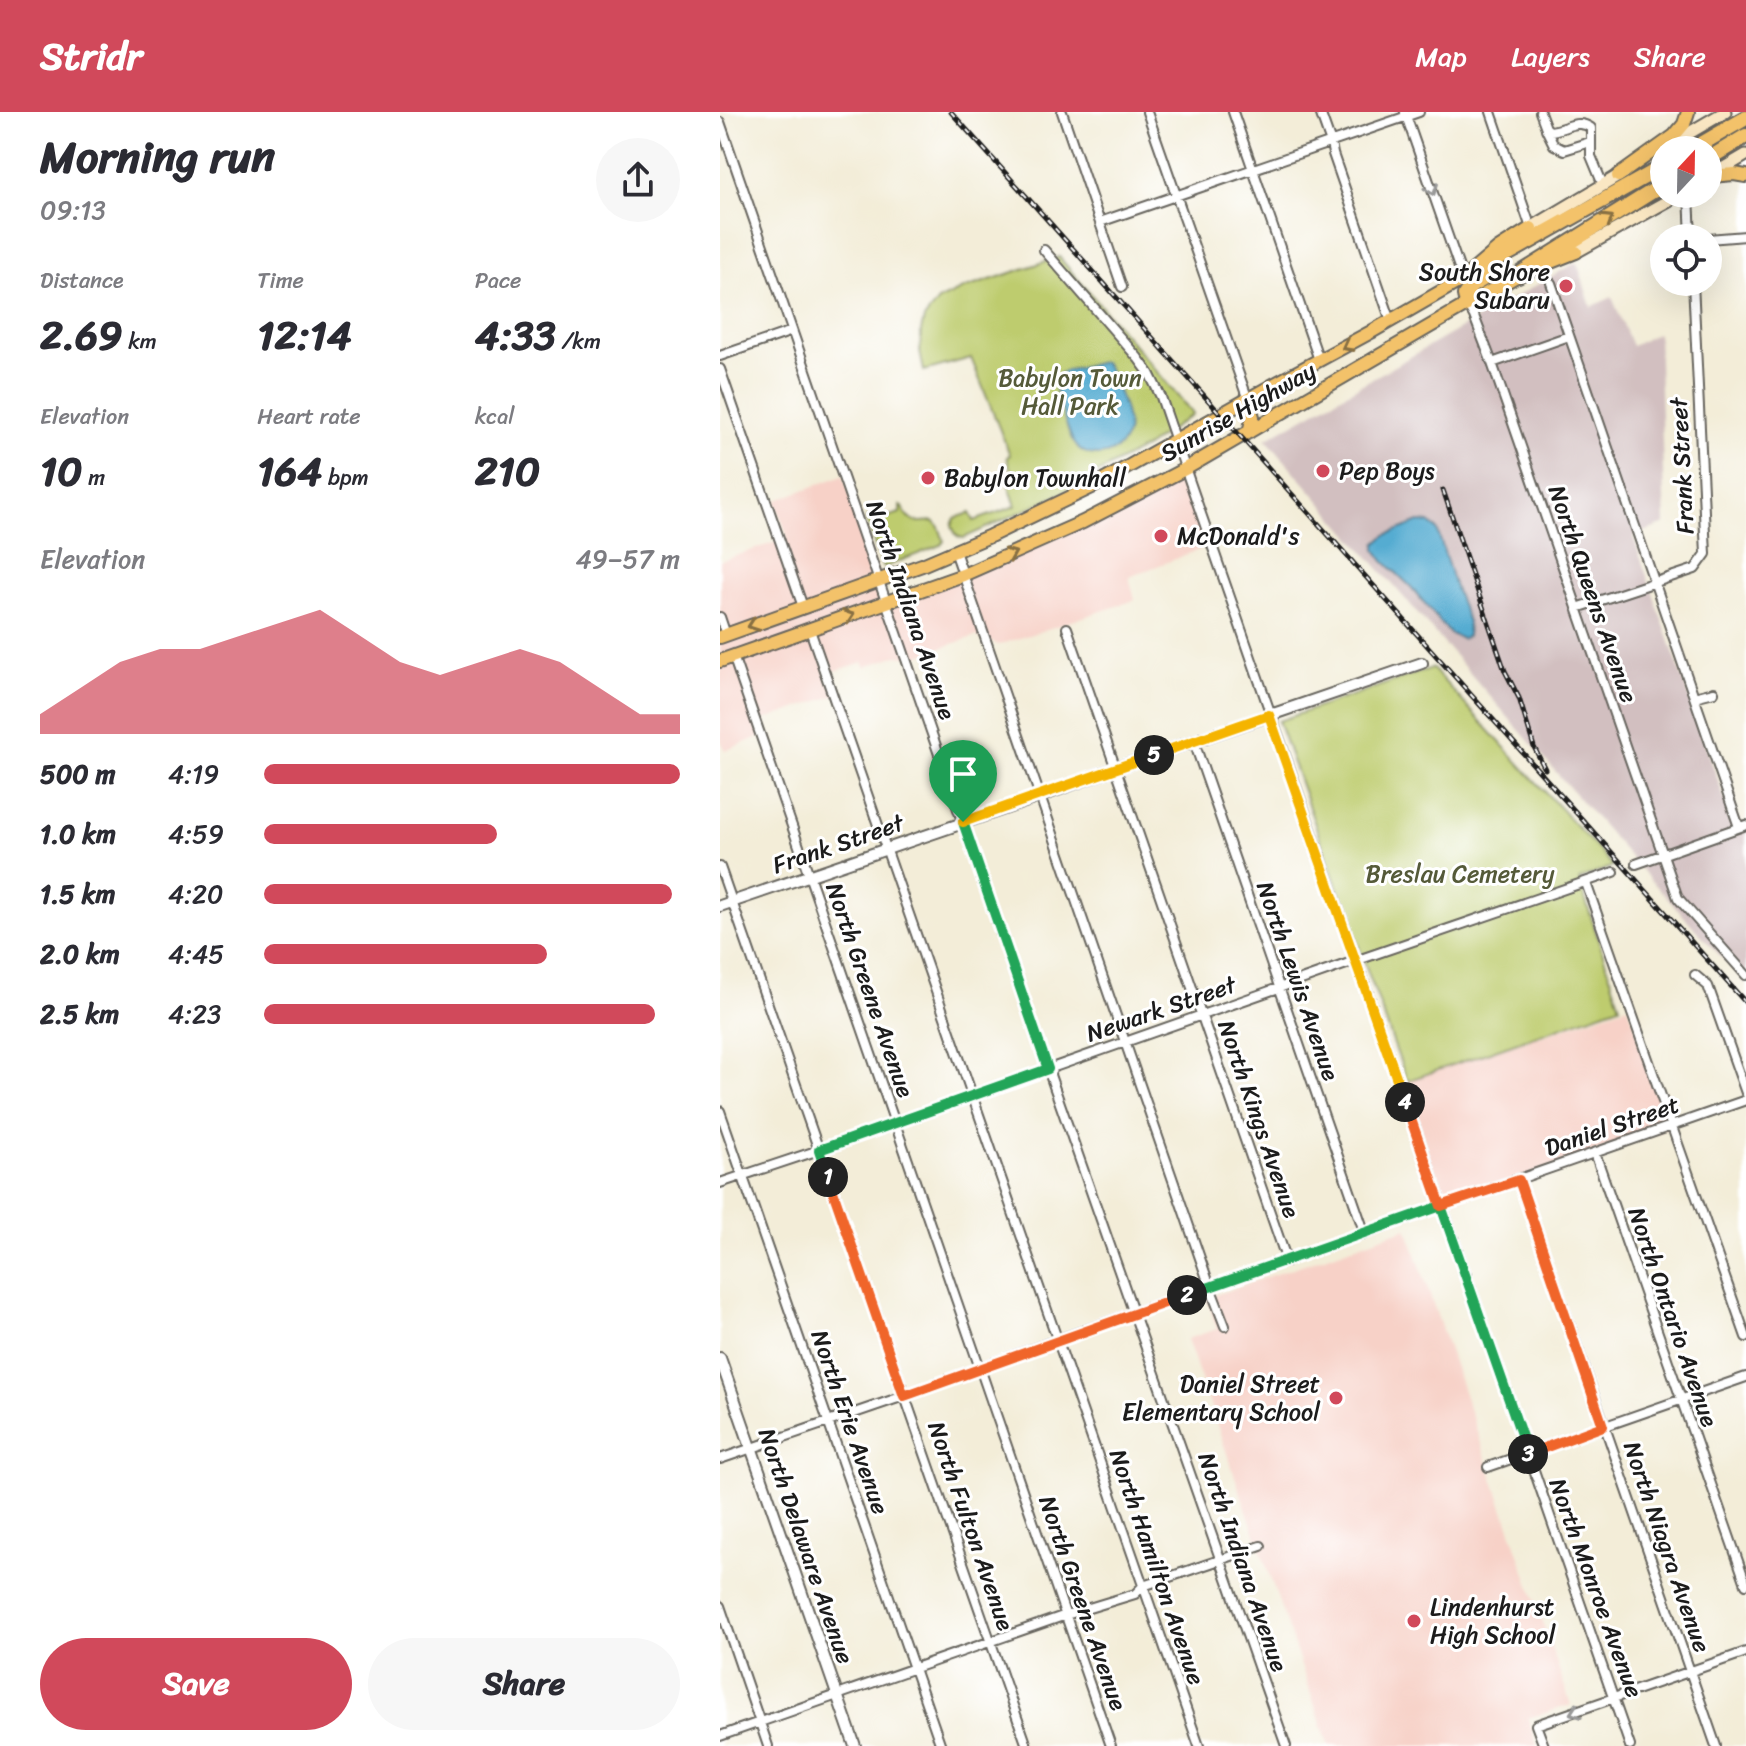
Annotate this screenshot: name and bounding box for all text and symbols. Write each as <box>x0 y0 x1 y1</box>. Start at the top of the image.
text: Stridr <box>40 23 142 90</box>
text: Map <box>1415 32 1467 81</box>
text: Layers <box>1511 32 1590 81</box>
text: Share <box>1634 32 1706 81</box>
text: Morning run <box>40 118 275 196</box>
north arrow <box>1650 136 1722 208</box>
map controls <box>1650 136 1722 296</box>
button: share <box>596 138 680 222</box>
one-way arrow <box>1422 182 1438 196</box>
text: 09:13 <box>40 187 106 233</box>
one-way arrow <box>1599 213 1613 228</box>
button: locate <box>1650 224 1722 296</box>
place label: South Shore Subaru <box>1419 251 1550 321</box>
text: Distance <box>40 261 124 300</box>
text: Time <box>257 261 304 300</box>
text: Pace <box>475 261 521 300</box>
marker: South Shore Subaru <box>1557 277 1575 295</box>
text: 2.69 <box>40 300 122 371</box>
text: 12:14 <box>257 300 352 371</box>
text: 4:33 <box>475 300 556 371</box>
text: km <box>122 322 157 361</box>
text: /km <box>556 322 601 361</box>
one-way arrow <box>1340 336 1355 351</box>
street label: Sunrise Highway <box>1152 350 1324 474</box>
park label: Babylon Town Hall Park <box>998 357 1142 427</box>
street label: Frank Street <box>1657 395 1707 535</box>
text: Elevation <box>40 397 129 436</box>
text: Heart rate <box>257 397 361 436</box>
text: kcal <box>475 397 515 436</box>
text: 10 <box>40 436 82 507</box>
text: 164 <box>257 436 322 507</box>
text: 210 <box>475 436 540 507</box>
place label: Pep Boys <box>1339 450 1435 492</box>
place label: Babylon Townhall <box>944 457 1127 499</box>
text: m <box>82 458 105 497</box>
text: bpm <box>322 458 369 497</box>
marker: Pep Boys <box>1314 462 1332 480</box>
marker: Babylon Townhall <box>919 469 937 487</box>
street label: North Queens Avenue <box>1536 479 1650 709</box>
street label: North Indiana Avenue <box>854 495 968 726</box>
place label: McDonald's <box>1177 515 1300 557</box>
marker: McDonald's <box>1152 527 1170 545</box>
text: Elevation <box>40 536 145 582</box>
text: 49–57 m <box>576 536 680 582</box>
one-way arrow <box>1003 548 1017 564</box>
one-way arrow <box>841 610 855 626</box>
one-way arrow <box>747 615 761 631</box>
pin: 5 <box>1134 735 1174 775</box>
text: 5 <box>1147 735 1161 774</box>
pin <box>929 740 997 822</box>
text: 500 m <box>40 751 115 797</box>
text: 4:19 <box>168 751 219 797</box>
icon: arrive <box>941 752 985 796</box>
street label: Frank Street <box>767 801 911 886</box>
text: 1.0 km <box>40 811 116 857</box>
text: 4:59 <box>168 811 224 857</box>
park label: Breslau Cemetery <box>1366 853 1555 895</box>
text: 1.5 km <box>40 871 115 917</box>
text: 4:20 <box>168 871 224 917</box>
street label: North Lewis Avenue <box>1244 876 1352 1087</box>
street label: North Greene Avenue <box>814 877 927 1104</box>
text: 2.0 km <box>40 931 120 977</box>
text: 4:45 <box>168 931 224 977</box>
street label: Newark Street <box>1080 963 1243 1054</box>
text: 2.5 km <box>40 991 119 1037</box>
text: 4:23 <box>168 991 221 1037</box>
street label: North Kings Avenue <box>1205 1014 1313 1224</box>
pin: 4 <box>1385 1082 1425 1122</box>
text: 4 <box>1398 1082 1412 1121</box>
street label: Daniel Street <box>1539 1083 1685 1169</box>
pin: 1 <box>808 1157 848 1197</box>
text: 1 <box>823 1157 833 1196</box>
street label: North Ontario Avenue <box>1616 1201 1730 1433</box>
pin: 2 <box>1167 1275 1207 1315</box>
text: 2 <box>1181 1275 1193 1314</box>
street label: North Erie Avenue <box>799 1324 901 1520</box>
place label: Daniel Street Elementary School <box>1122 1363 1321 1433</box>
marker: Daniel Street Elementary School <box>1327 1389 1345 1407</box>
street label: North Fulton Avenue <box>915 1416 1027 1637</box>
street label: North Delaware Avenue <box>746 1422 866 1670</box>
pin: 3 <box>1508 1434 1548 1474</box>
text: 3 <box>1522 1434 1534 1473</box>
street label: North Niagra Avenue <box>1611 1436 1723 1658</box>
street label: North Hamilton Avenue <box>1097 1443 1217 1691</box>
street label: North Indiana Avenue <box>1186 1447 1300 1678</box>
street label: North Monroe Avenue <box>1537 1472 1655 1704</box>
street label: North Greene Avenue <box>1027 1490 1140 1717</box>
place label: Lindenhurst High School <box>1430 1586 1557 1656</box>
marker: Lindenhurst High School <box>1405 1612 1423 1630</box>
button: Save <box>40 1638 352 1730</box>
button: Share <box>368 1638 680 1730</box>
one-way arrow <box>1569 1702 1583 1719</box>

